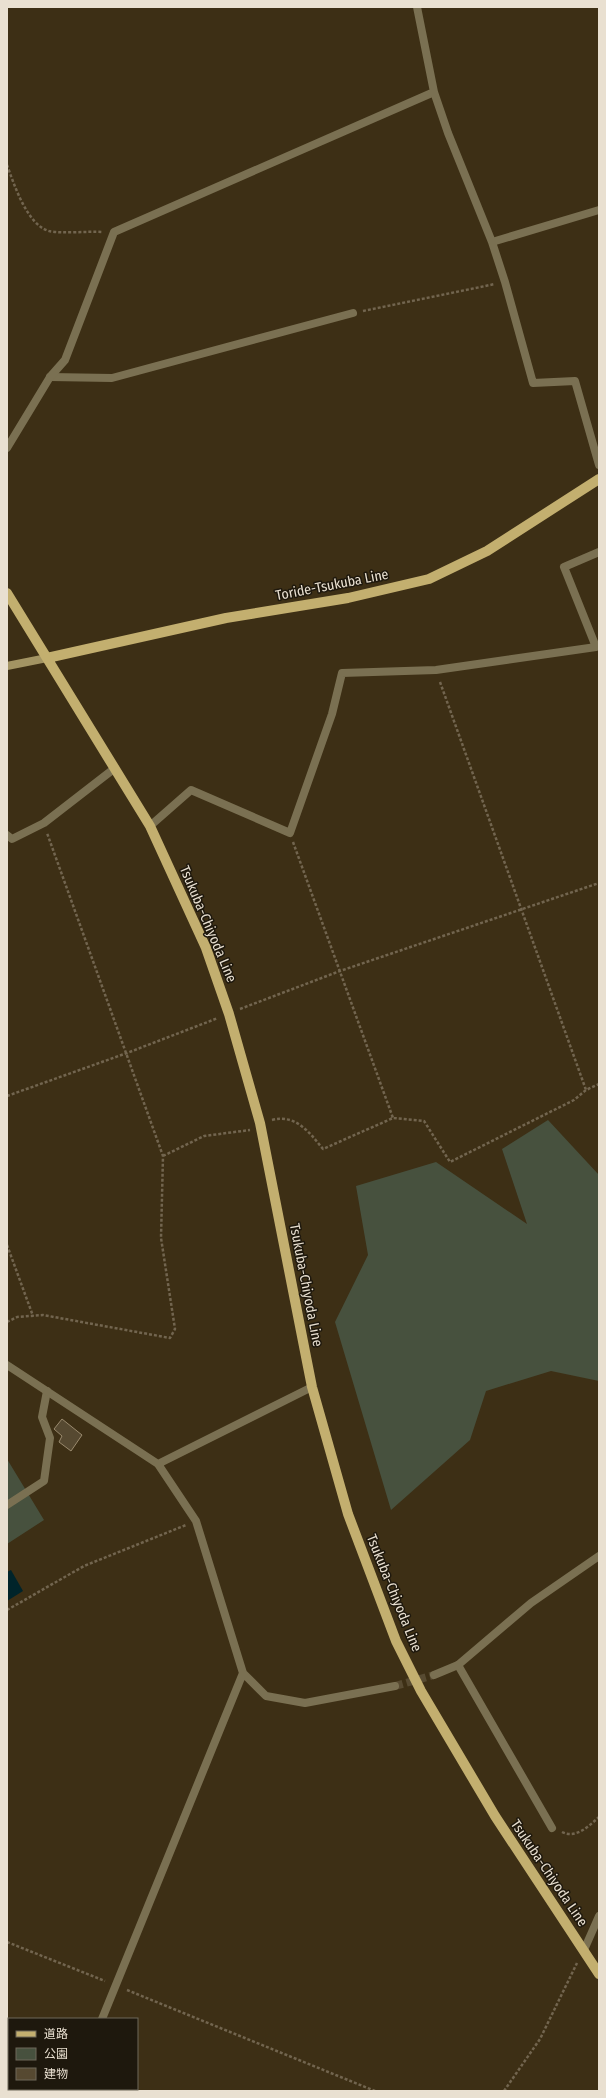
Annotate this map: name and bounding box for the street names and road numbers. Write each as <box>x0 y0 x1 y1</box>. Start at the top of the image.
street label: Toride-Tsukuba Line <box>274 566 390 604</box>
street label: Tsukuba-Chiyoda Line <box>176 863 240 985</box>
street label: Tsukuba-Chiyoda Line <box>286 1222 326 1348</box>
street label: Tsukuba-Chiyoda Line <box>363 1532 425 1654</box>
street label: Tsukuba-Chiyoda Line <box>507 1816 591 1930</box>

